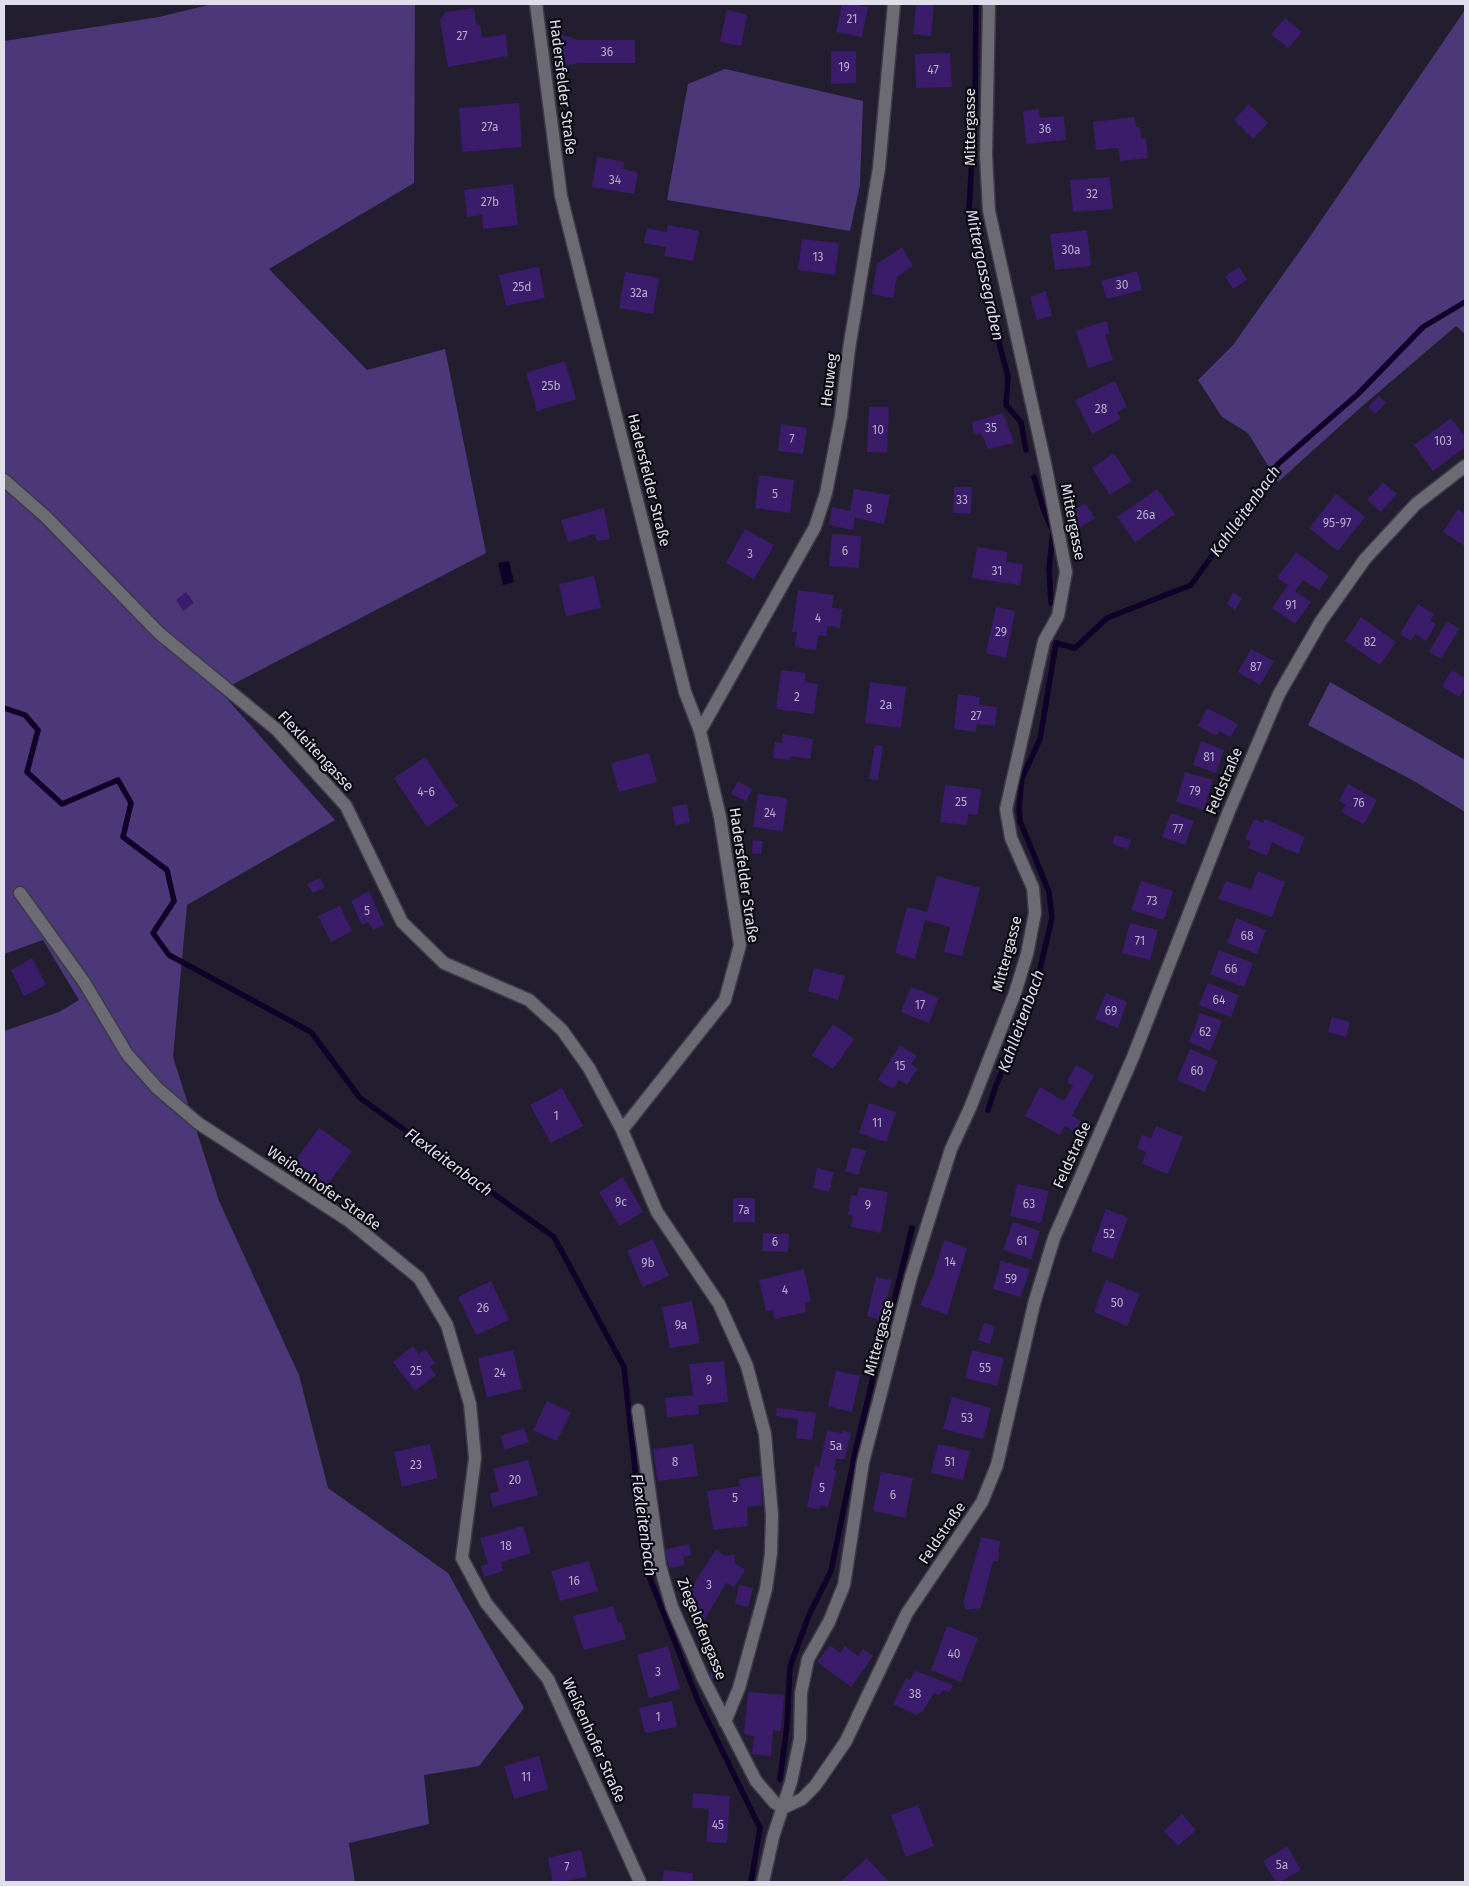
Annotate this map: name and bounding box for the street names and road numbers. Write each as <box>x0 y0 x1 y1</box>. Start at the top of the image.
street label: Hadersfelder Straße <box>546 18 580 156</box>
street label: Mittergasse <box>961 88 979 166</box>
street label: Heuweg <box>817 352 841 408</box>
street label: Hadersfelder Straße <box>624 412 674 548</box>
street label: Mittergasse <box>1057 482 1089 562</box>
street label: Flexleitengasse <box>274 707 358 795</box>
street label: Feldstraße <box>1202 745 1246 817</box>
street label: Hadersfelder Straße <box>726 806 762 944</box>
street label: Mittergasse <box>988 914 1026 994</box>
street label: Feldstraße <box>1049 1119 1095 1191</box>
street label: Weißenhofer Straße <box>264 1142 384 1234</box>
street label: Mittergasse <box>860 1298 898 1378</box>
street label: Feldstraße <box>915 1498 969 1568</box>
street label: Ziegelofengasse <box>673 1575 731 1683</box>
street label: Weißenhofer Straße <box>558 1675 630 1805</box>

